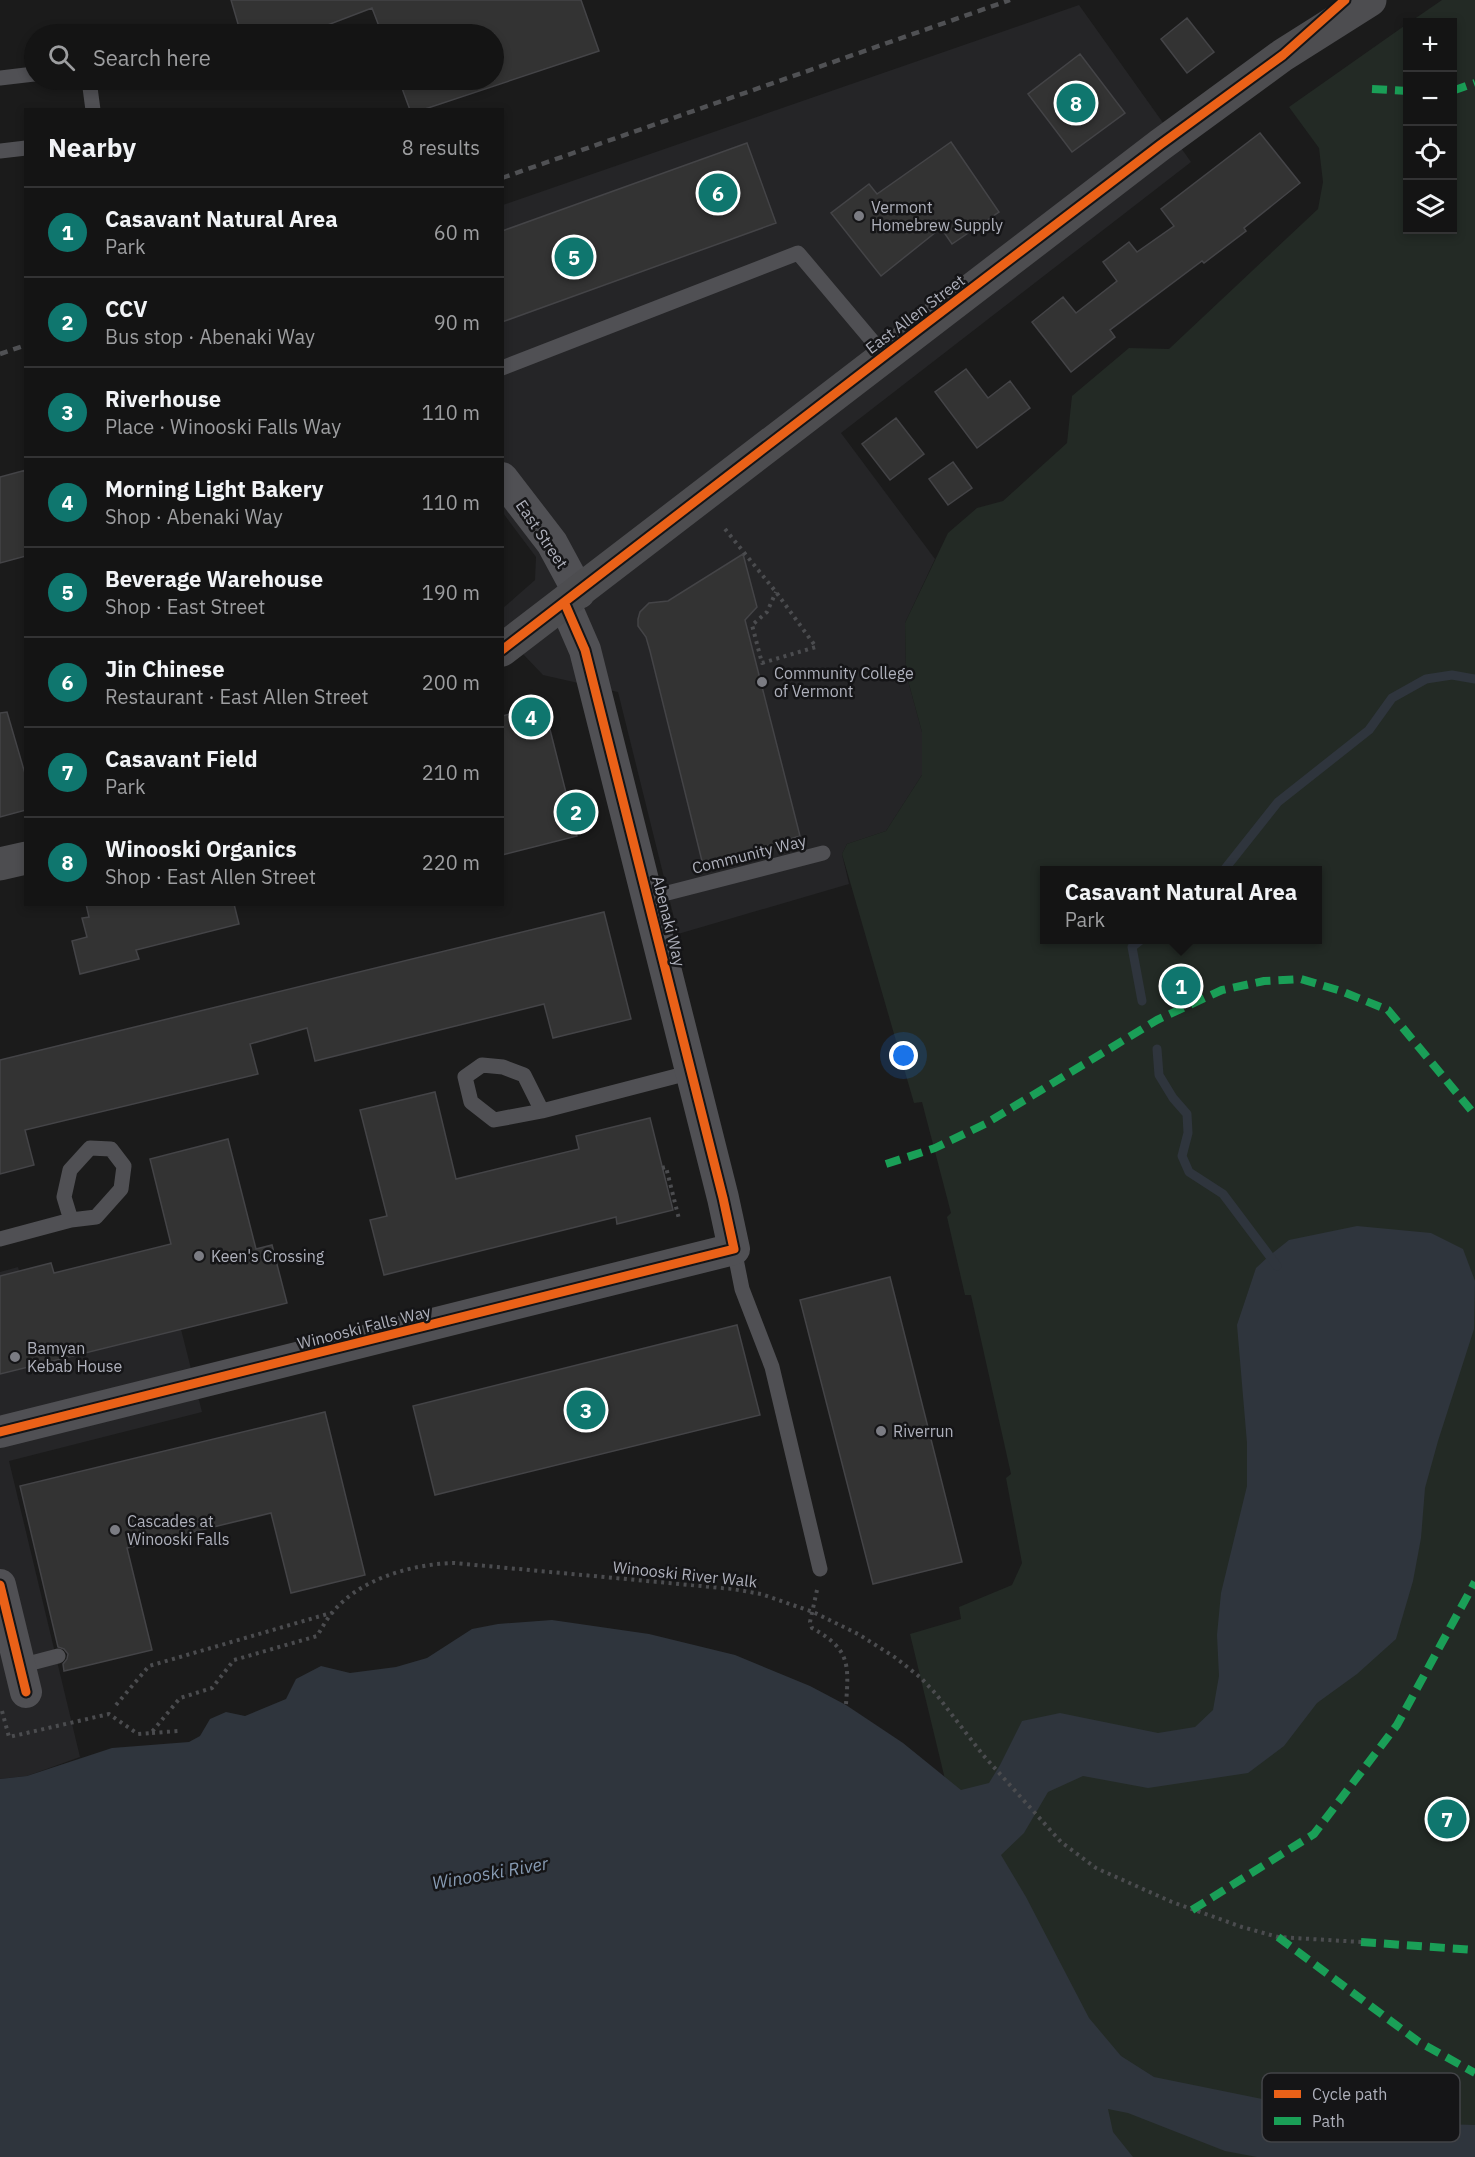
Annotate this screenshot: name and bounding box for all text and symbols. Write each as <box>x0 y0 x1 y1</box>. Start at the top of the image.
map controls <box>1403 18 1457 234</box>
button: + <box>1403 18 1457 72</box>
search box <box>24 24 504 90</box>
icon: search <box>45 41 78 74</box>
text: Search here <box>93 43 211 72</box>
button: − <box>1403 72 1457 126</box>
pin: 8 <box>1056 80 1096 126</box>
button: locate <box>1403 126 1457 180</box>
text: Nearby <box>48 130 136 164</box>
text: 8 results <box>402 134 480 161</box>
pin: 6 <box>698 170 738 216</box>
button: layers <box>1403 180 1457 234</box>
place label: Vermont Homebrew Supply <box>871 197 1003 235</box>
text: Casavant Natural Area <box>105 204 338 233</box>
marker: Vermont Homebrew Supply <box>852 209 866 223</box>
text: 1 <box>62 219 74 246</box>
text: 60 m <box>434 219 480 246</box>
text: Park <box>105 233 145 260</box>
pin: 5 <box>554 234 594 280</box>
street label: East Allen Street <box>861 270 969 358</box>
text: CCV <box>105 294 148 323</box>
text: 2 <box>62 309 74 336</box>
text: 90 m <box>434 309 480 336</box>
text: Bus stop · Abenaki Way <box>105 323 315 350</box>
text: Riverhouse <box>105 384 221 413</box>
text: 3 <box>62 399 74 426</box>
text: 110 m <box>422 399 480 426</box>
text: Place · Winooski Falls Way <box>105 413 341 440</box>
text: Morning Light Bakery <box>105 474 323 503</box>
text: 4 <box>62 489 74 516</box>
text: 110 m <box>422 489 480 516</box>
street label: East Street <box>512 496 572 572</box>
text: Shop · Abenaki Way <box>105 503 283 530</box>
text: Beverage Warehouse <box>105 564 323 593</box>
text: 5 <box>62 579 74 606</box>
text: 190 m <box>422 579 480 606</box>
text: Shop · East Street <box>105 593 265 620</box>
text: Jin Chinese <box>105 654 225 683</box>
place label: Community College of Vermont <box>774 663 914 701</box>
text: 6 <box>62 669 74 696</box>
text: 200 m <box>422 669 480 696</box>
marker: Community College of Vermont <box>755 675 769 689</box>
text: Restaurant · East Allen Street <box>105 683 369 710</box>
pin: 4 <box>512 694 550 740</box>
text: Casavant Field <box>105 744 258 773</box>
text: 7 <box>62 759 74 786</box>
text: 210 m <box>422 759 480 786</box>
text: Park <box>105 773 145 800</box>
pin: 2 <box>556 790 596 834</box>
street label: Community Way <box>690 830 808 878</box>
text: Winooski Organics <box>105 834 297 863</box>
text: 8 <box>62 849 74 876</box>
text: 220 m <box>422 849 480 876</box>
text: Shop · East Allen Street <box>105 863 316 890</box>
popup <box>1040 866 1322 944</box>
street label: Abenaki Way <box>648 874 690 968</box>
text: Casavant Natural Area <box>1065 877 1297 906</box>
text: Park <box>1065 906 1105 933</box>
pin: 1 <box>1162 964 1200 1008</box>
your location <box>889 1041 918 1070</box>
place label: Keen's Crossing <box>211 1246 325 1266</box>
marker: Keen's Crossing <box>192 1249 206 1263</box>
street label: Winooski Falls Way <box>295 1301 433 1353</box>
place label: Bamyan Kebab House <box>27 1338 123 1376</box>
marker: Bamyan Kebab House <box>8 1350 22 1364</box>
pin: 3 <box>566 1388 606 1432</box>
place label: Riverrun <box>893 1421 954 1441</box>
marker: Riverrun <box>874 1424 888 1438</box>
place label: Cascades at Winooski Falls <box>127 1511 230 1549</box>
marker: Cascades at Winooski Falls <box>108 1523 122 1537</box>
street label: Winooski River Walk <box>612 1556 759 1592</box>
pin: 7 <box>1428 1796 1466 1842</box>
water label: Winooski River <box>430 1851 550 1895</box>
legend <box>1262 2073 1460 2142</box>
text: Cycle path <box>1312 2084 1387 2104</box>
text: Path <box>1312 2111 1345 2131</box>

